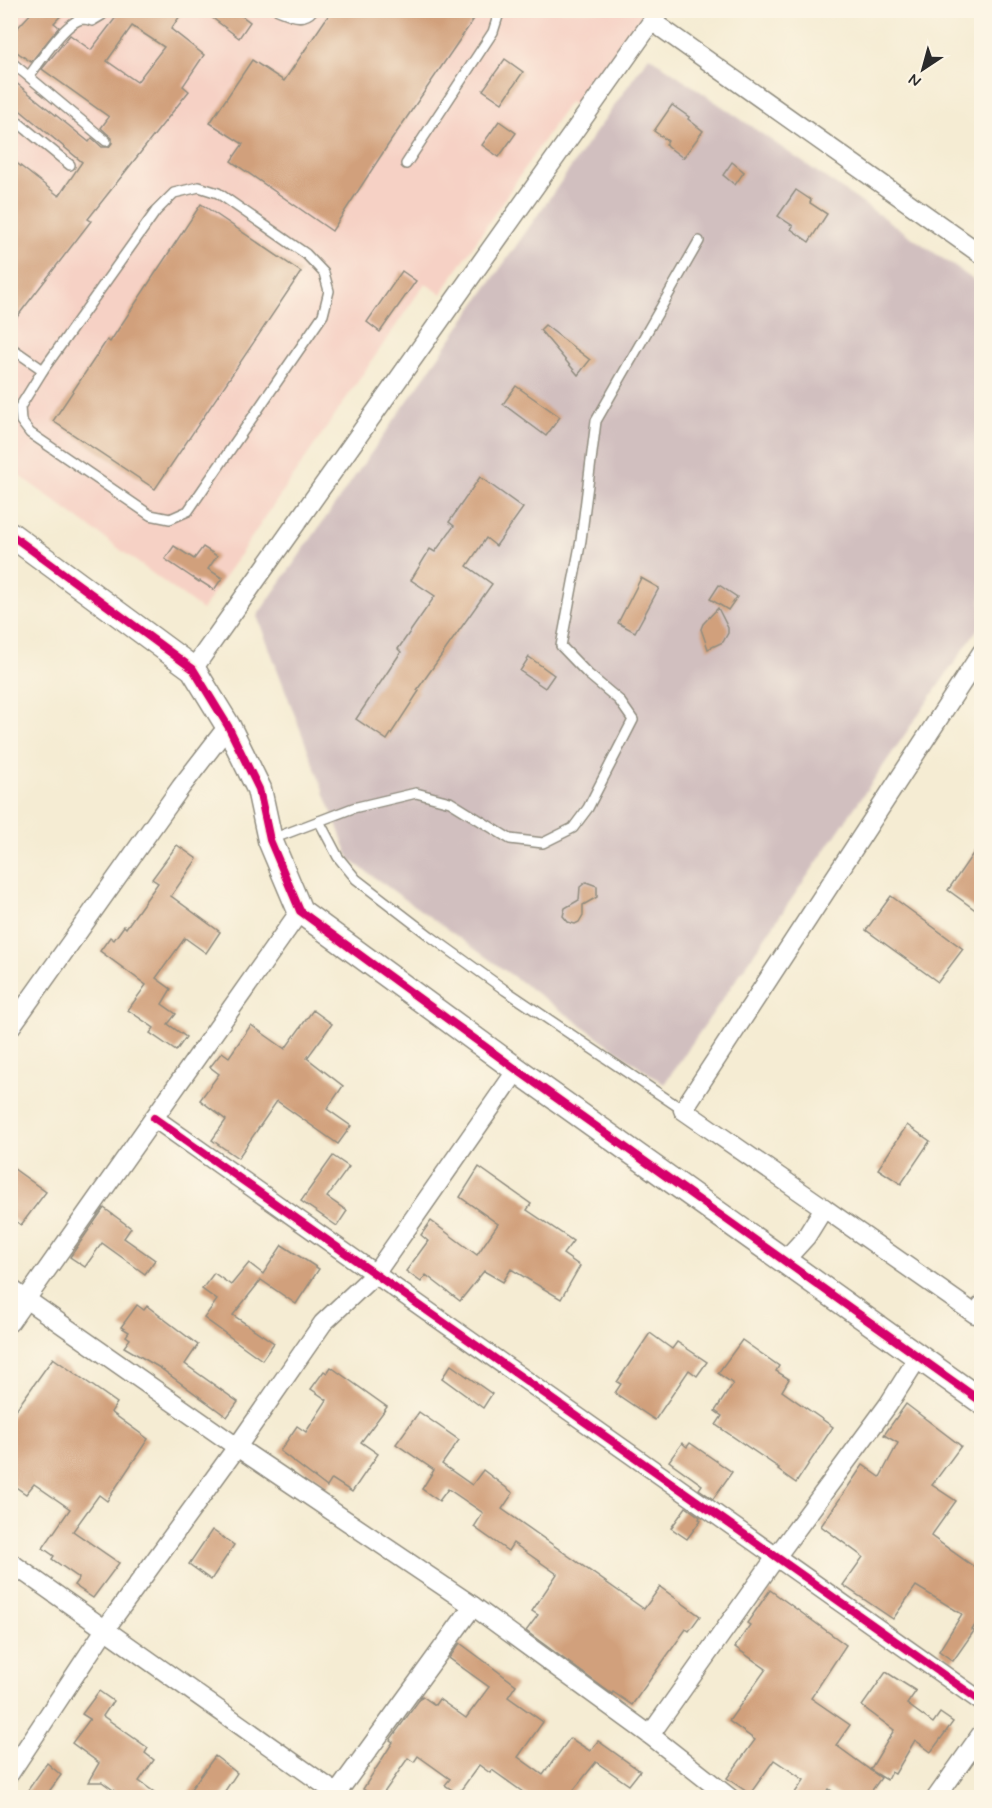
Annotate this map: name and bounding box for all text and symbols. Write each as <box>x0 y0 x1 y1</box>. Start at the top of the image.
north arrow <box>893 39 953 99</box>
text: N <box>905 68 926 92</box>

